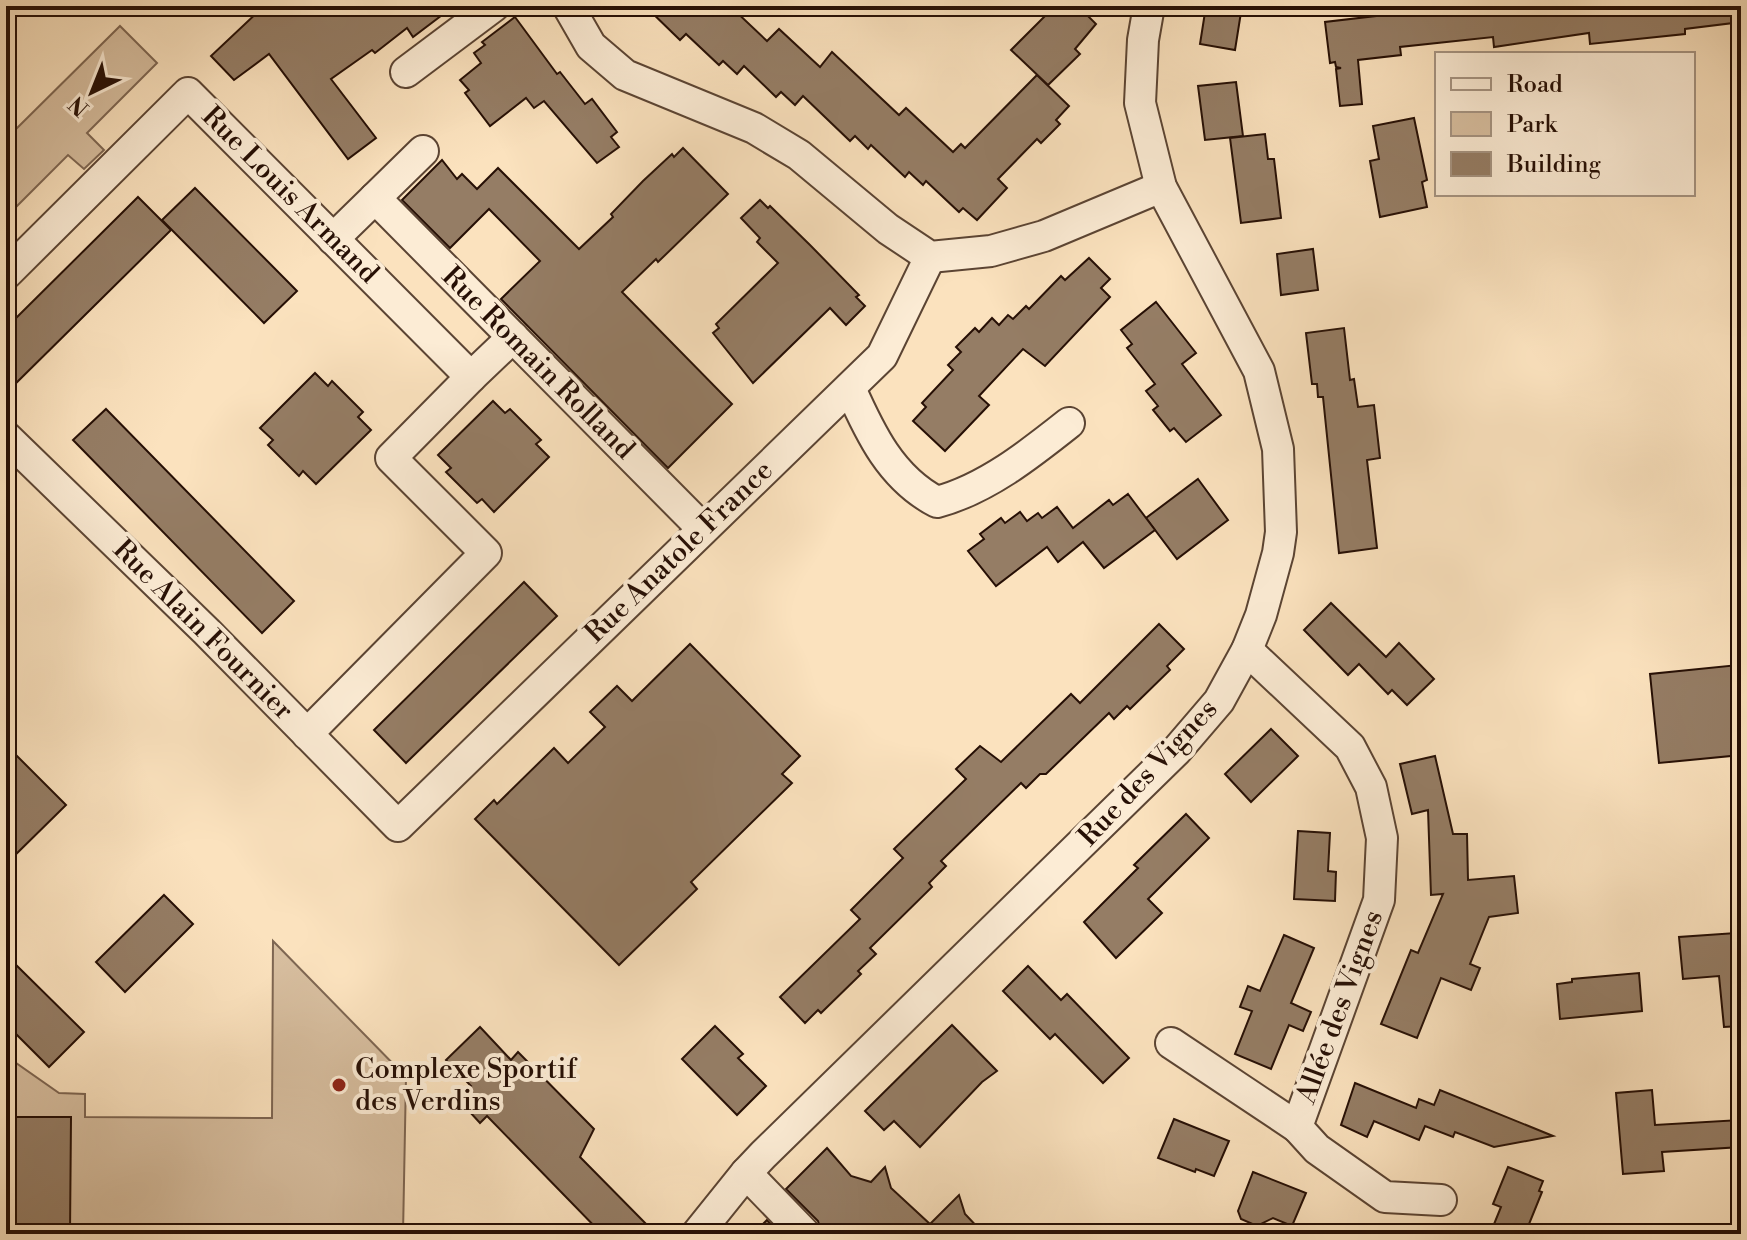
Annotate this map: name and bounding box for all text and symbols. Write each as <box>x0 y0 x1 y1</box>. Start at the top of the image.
north arrow <box>52 52 132 132</box>
legend <box>1435 52 1695 196</box>
text: Road <box>1507 70 1563 100</box>
text: N <box>63 89 95 121</box>
street label: Rue Louis Armand <box>194 99 386 291</box>
text: Park <box>1507 110 1558 140</box>
text: Building <box>1506 150 1601 180</box>
street label: Rue Romain Rolland <box>434 259 642 467</box>
street label: Rue Anatole France <box>578 453 780 651</box>
street label: Rue Alain Fournier <box>105 532 301 728</box>
street label: Rue des Vignes <box>1071 692 1225 854</box>
street label: Allée des Vignes <box>1288 906 1391 1109</box>
place label: Complexe Sportif des Verdins <box>355 1052 578 1119</box>
marker: Complexe Sportif des Verdins <box>330 1076 348 1094</box>

